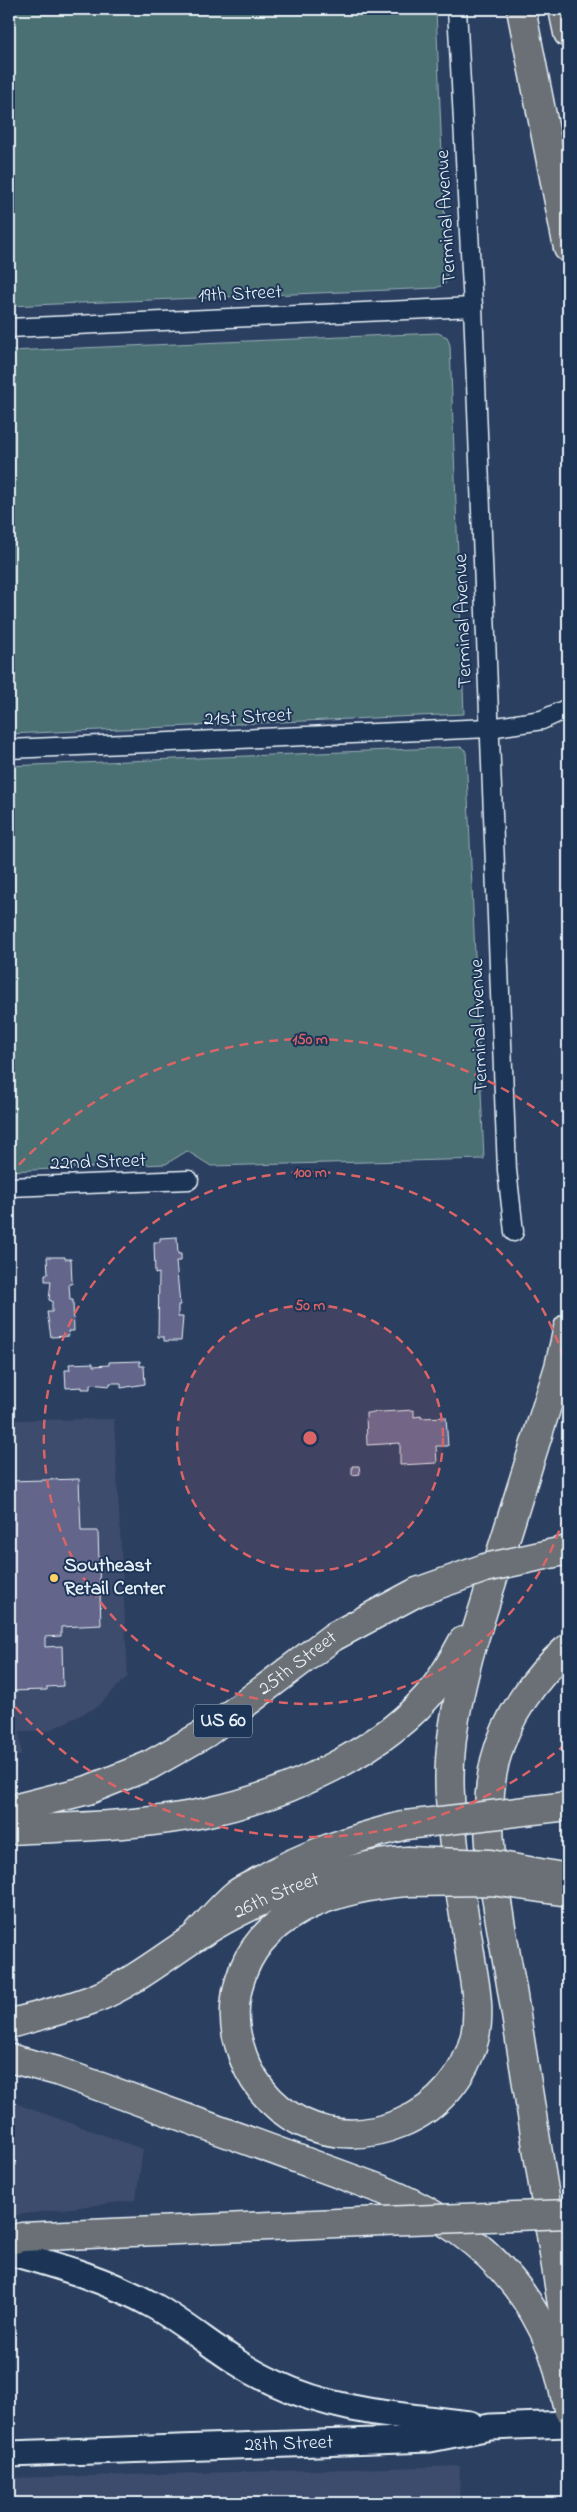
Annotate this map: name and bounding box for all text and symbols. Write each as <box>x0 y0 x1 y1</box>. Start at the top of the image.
street label: Terminal Avenue <box>429 149 465 285</box>
street label: 19th Street <box>197 278 283 312</box>
street label: Terminal Avenue <box>447 553 481 689</box>
street label: 21st Street <box>203 701 293 735</box>
street label: Terminal Avenue <box>463 958 497 1094</box>
text: 150 m <box>292 1029 328 1051</box>
street label: 22nd Street <box>49 1147 147 1179</box>
text: 100 m <box>293 1162 327 1184</box>
text: 50 m <box>295 1295 326 1317</box>
centre of rings <box>301 1429 319 1447</box>
place label: Southeast Retail Center <box>64 1552 166 1604</box>
marker: Southeast Retail Center <box>48 1572 60 1584</box>
street label: 25th Street <box>252 1624 344 1703</box>
road number: US 60 <box>194 1704 252 1738</box>
street label: 26th Street <box>229 1865 323 1927</box>
street label: 28th Street <box>244 2428 334 2460</box>

